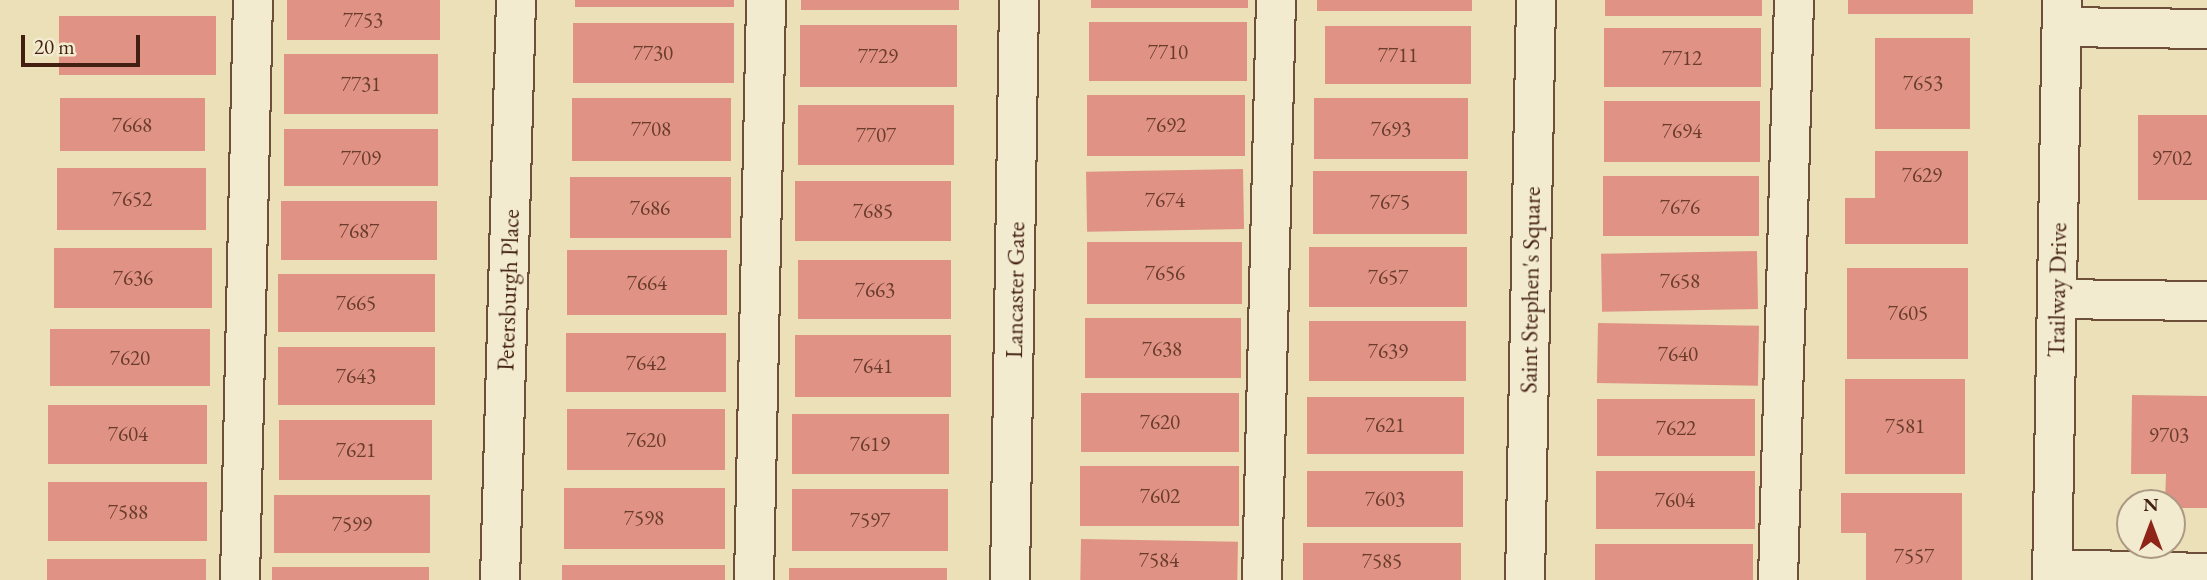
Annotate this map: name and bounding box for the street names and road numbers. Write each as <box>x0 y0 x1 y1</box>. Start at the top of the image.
street label: Saint Stephen's Square <box>1514 186 1546 394</box>
street label: Petersburgh Place <box>491 209 525 371</box>
street label: Lancaster Gate <box>999 221 1031 359</box>
street label: Trailway Drive <box>2041 222 2073 358</box>

